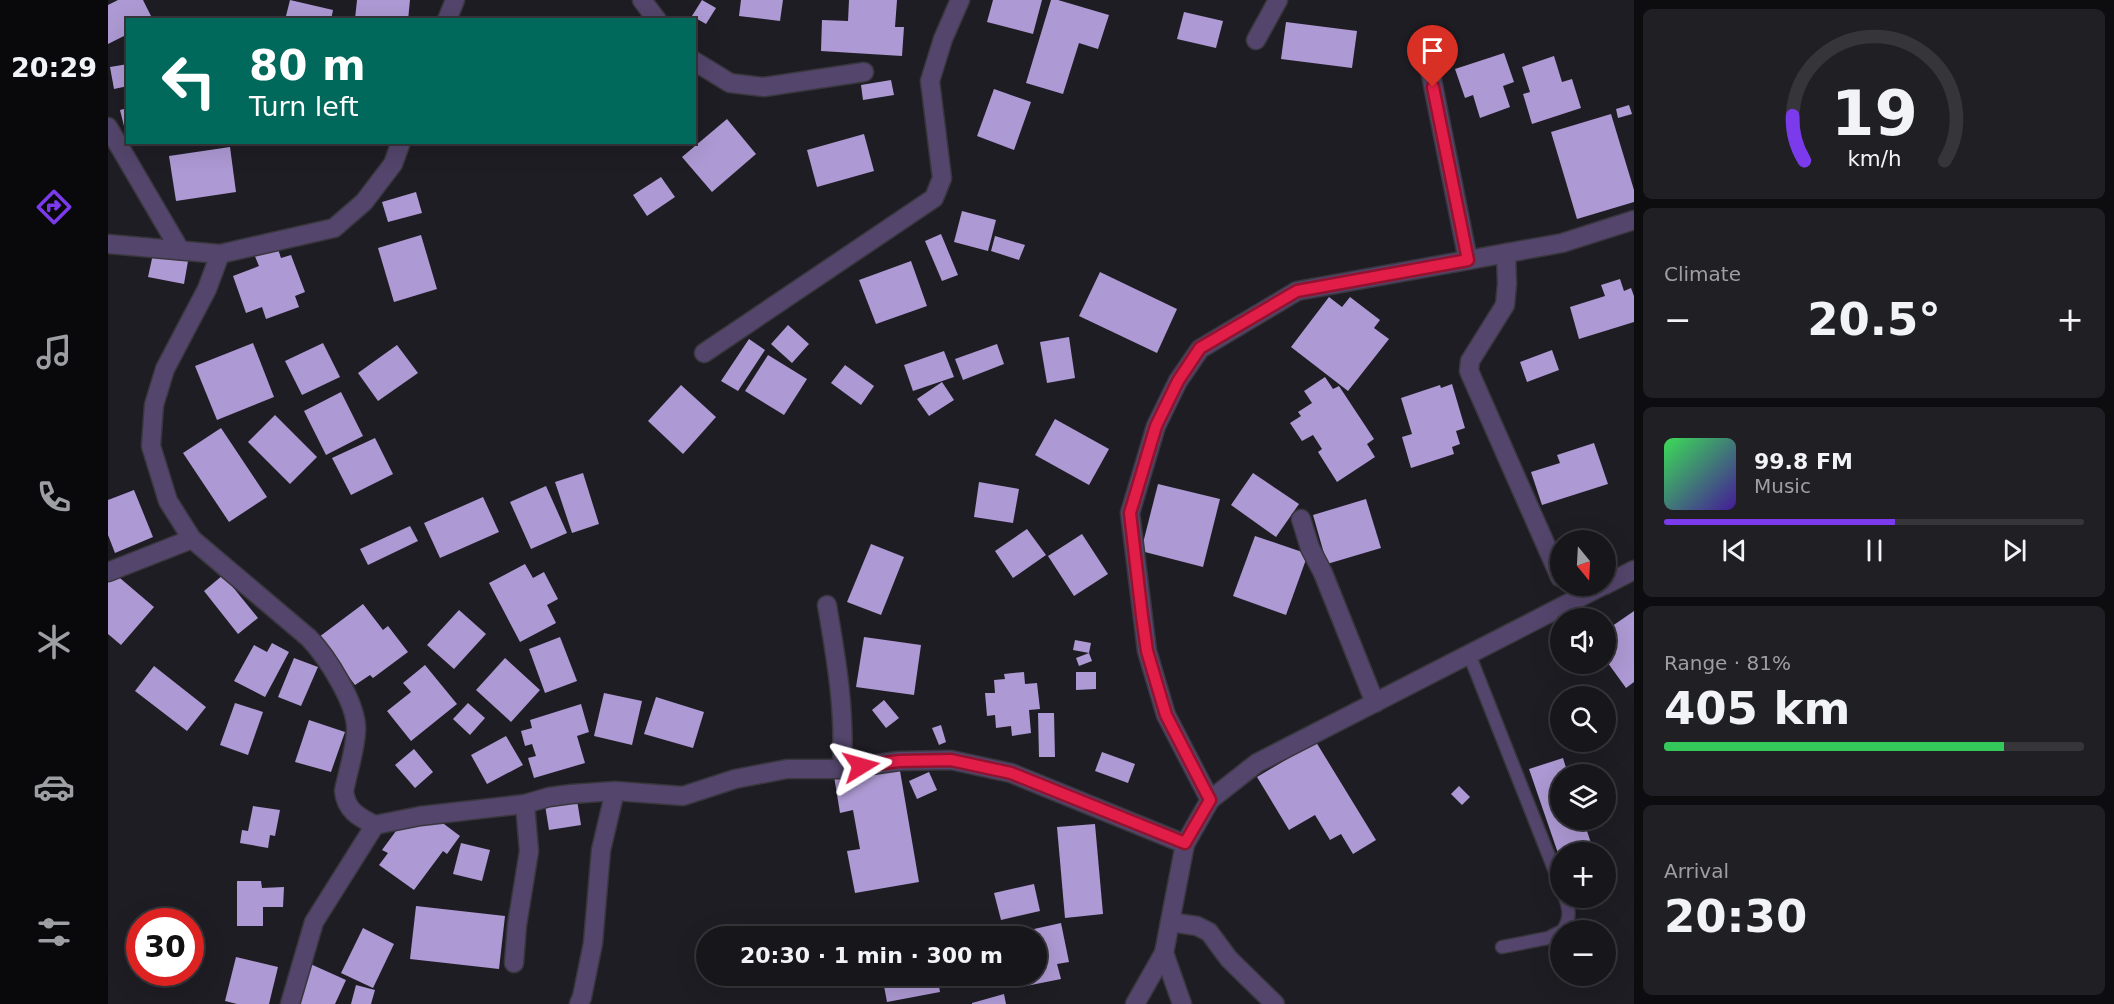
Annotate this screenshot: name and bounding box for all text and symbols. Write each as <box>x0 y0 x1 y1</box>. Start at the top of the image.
pin <box>1407 25 1458 87</box>
icon: arrive <box>1416 34 1449 67</box>
text: 80 m <box>249 41 366 90</box>
icon: left <box>150 42 228 120</box>
text: 20:29 <box>11 52 97 83</box>
text: 19 <box>1831 77 1917 150</box>
text: Turn left <box>249 91 359 122</box>
text: km/h <box>1847 146 1901 171</box>
icon: directions <box>33 186 75 228</box>
text: Climate <box>1664 262 1741 286</box>
text: 20.5° <box>1807 293 1941 346</box>
text: − <box>1664 300 1692 339</box>
text: + <box>2056 300 2084 339</box>
icon: music <box>33 331 75 373</box>
text: 99.8 FM <box>1754 449 1853 474</box>
text: Music <box>1754 474 1811 498</box>
icon: phone <box>33 476 75 518</box>
north arrow <box>1550 530 1616 596</box>
map controls <box>1550 530 1616 986</box>
icon: previous <box>1718 534 1751 567</box>
icon: pause <box>1858 534 1891 567</box>
icon: next <box>1998 534 2031 567</box>
button: sound <box>1550 608 1616 674</box>
icon: climate <box>33 621 75 663</box>
text: Range · 81% <box>1664 651 1791 675</box>
text: 405 km <box>1664 682 1850 735</box>
button: search <box>1550 686 1616 752</box>
position arrow <box>829 734 893 798</box>
button: layers <box>1550 764 1616 830</box>
icon: car <box>33 766 75 808</box>
button: + <box>1550 842 1616 908</box>
text: Arrival <box>1664 859 1729 883</box>
text: 20:30 <box>1664 890 1807 943</box>
speed limit sign: 30 <box>126 908 204 986</box>
icon: filters <box>33 911 75 953</box>
button: − <box>1550 920 1616 986</box>
text: 20:30 · 1 min · 300 m <box>740 943 1003 968</box>

